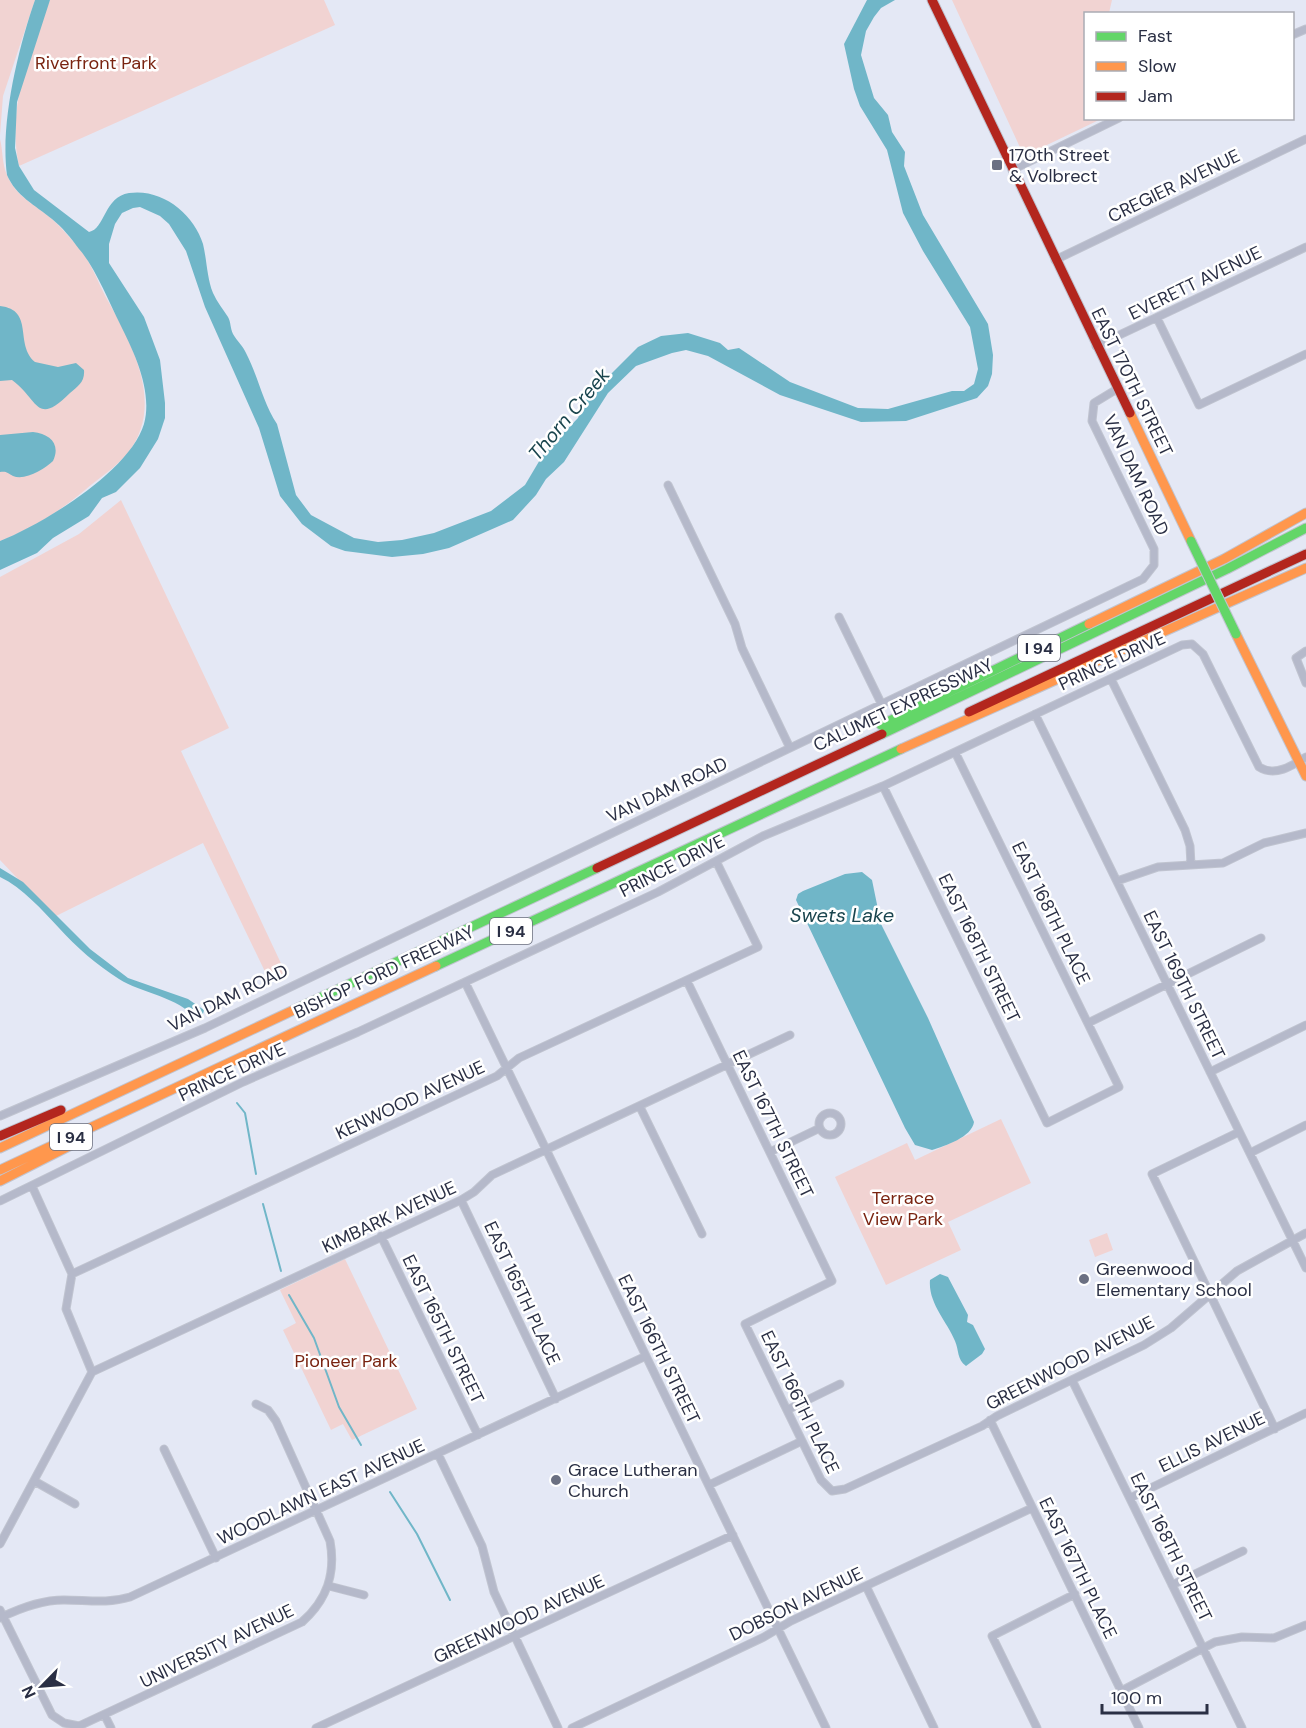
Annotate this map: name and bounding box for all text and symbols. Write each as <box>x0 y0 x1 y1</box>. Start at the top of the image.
legend <box>1084 12 1294 120</box>
text: Fast <box>1138 24 1173 48</box>
park label: Riverfront Park <box>35 51 157 75</box>
text: Slow <box>1138 54 1177 78</box>
text: Jam <box>1138 84 1173 108</box>
place label: 170th Street & Volbrect <box>1009 143 1110 188</box>
street label: CREGIER AVENUE <box>1104 144 1244 228</box>
marker: 170th Street & Volbrect <box>990 158 1004 172</box>
street label: EVERETT AVENUE <box>1125 240 1265 326</box>
street label: EAST 170TH STREET <box>1086 304 1178 460</box>
water label: Thorn Creek <box>522 362 616 466</box>
street label: VAN DAM ROAD <box>1097 411 1175 539</box>
street label: PRINCE DRIVE <box>1055 626 1169 696</box>
road number: I 94 <box>1018 635 1060 661</box>
street label: CALUMET EXPRESSWAY <box>809 653 997 757</box>
street label: VAN DAM ROAD <box>603 751 731 829</box>
street label: PRINCE DRIVE <box>615 829 729 903</box>
street label: EAST 168TH PLACE <box>1006 838 1096 988</box>
street label: EAST 168TH STREET <box>933 870 1025 1026</box>
water label: Swets Lake <box>790 902 894 928</box>
street label: EAST 169TH STREET <box>1138 907 1230 1063</box>
road number: I 94 <box>490 918 532 944</box>
street label: BISHOP FORD FREEWAY <box>290 919 479 1024</box>
street label: VAN DAM ROAD <box>164 959 292 1037</box>
street label: PRINCE DRIVE <box>175 1037 289 1107</box>
street label: EAST 167TH STREET <box>727 1046 819 1202</box>
street label: KENWOOD AVENUE <box>332 1055 488 1145</box>
road number: I 94 <box>50 1124 92 1150</box>
street label: KIMBARK AVENUE <box>318 1175 460 1259</box>
park label: Terrace View Park <box>863 1186 943 1231</box>
street label: EAST 165TH PLACE <box>478 1217 566 1369</box>
street label: EAST 165TH STREET <box>397 1251 489 1407</box>
place label: Greenwood Elementary School <box>1096 1257 1252 1302</box>
street label: EAST 166TH STREET <box>612 1270 706 1428</box>
marker: Greenwood Elementary School <box>1077 1272 1091 1286</box>
street label: GREENWOOD AVENUE <box>982 1310 1158 1416</box>
street label: EAST 166TH PLACE <box>755 1327 845 1477</box>
park label: Pioneer Park <box>294 1349 398 1373</box>
street label: ELLIS AVENUE <box>1155 1406 1269 1478</box>
street label: WOODLAWN EAST AVENUE <box>214 1433 428 1551</box>
place label: Grace Lutheran Church <box>568 1458 698 1503</box>
street label: EAST 168TH STREET <box>1125 1469 1217 1625</box>
marker: Grace Lutheran Church <box>549 1473 563 1487</box>
street label: EAST 167TH PLACE <box>1033 1493 1123 1643</box>
street label: DOBSON AVENUE <box>725 1561 867 1647</box>
street label: GREENWOOD AVENUE <box>430 1569 608 1669</box>
street label: UNIVERSITY AVENUE <box>136 1598 298 1694</box>
north arrow <box>12 1656 72 1716</box>
scale bar <box>1102 1677 1207 1715</box>
text: N <box>17 1682 41 1702</box>
text: 100 m <box>1111 1686 1162 1710</box>

